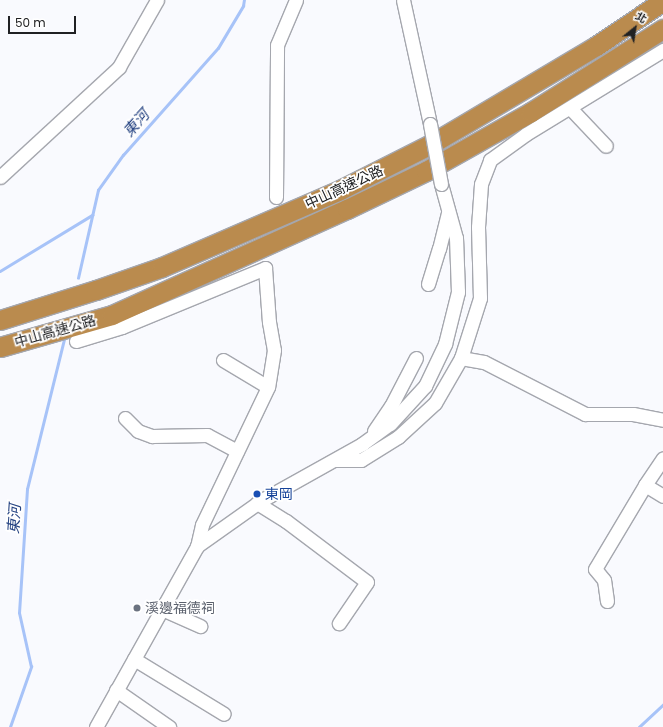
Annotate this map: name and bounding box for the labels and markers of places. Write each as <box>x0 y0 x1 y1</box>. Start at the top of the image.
place label: 東岡 <box>265 486 293 502</box>
marker: 東岡 <box>252 489 262 499</box>
place label: 溪邊福德祠 <box>145 600 215 616</box>
marker: 溪邊福德祠 <box>132 603 142 613</box>

